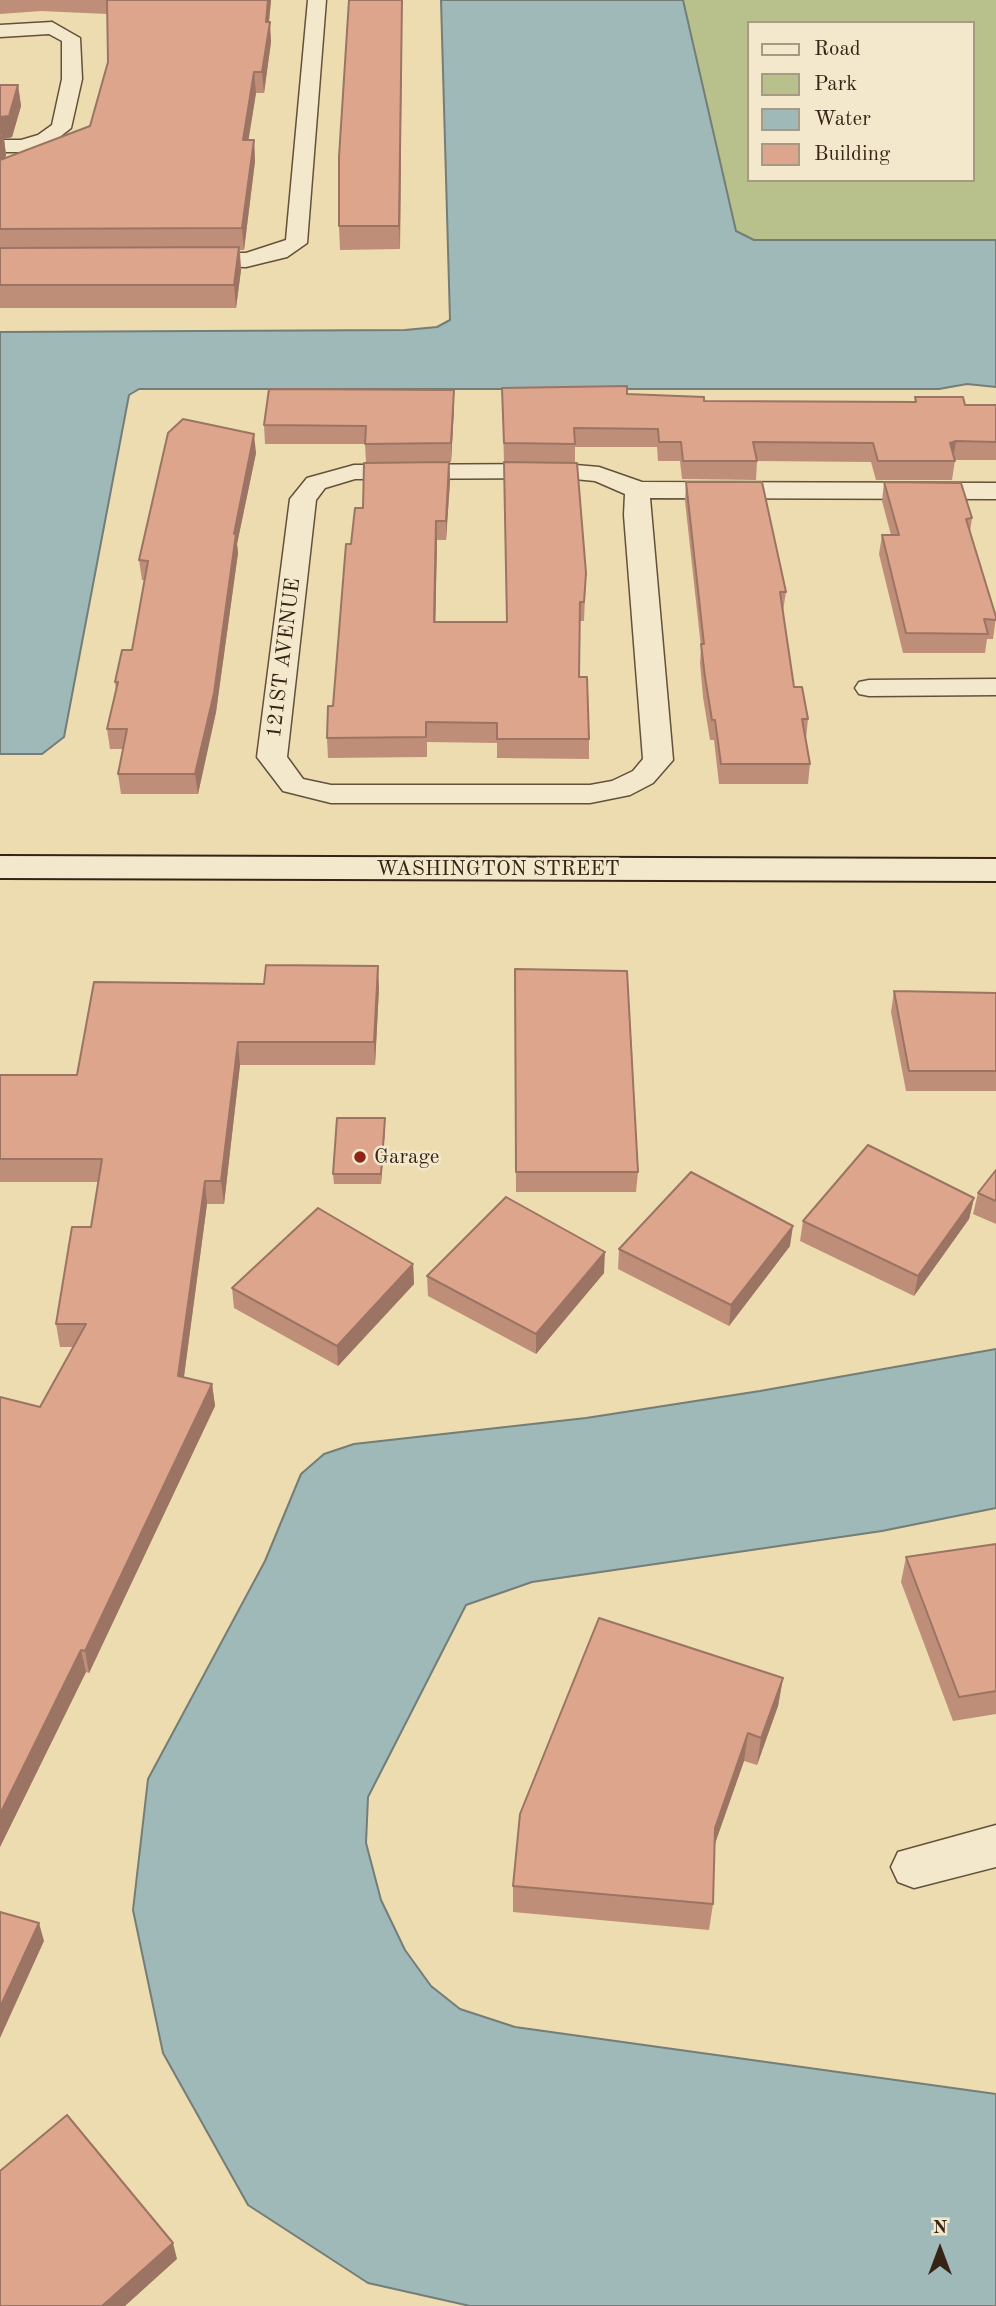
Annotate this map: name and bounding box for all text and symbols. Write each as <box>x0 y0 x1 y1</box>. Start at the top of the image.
legend <box>748 21 975 182</box>
text: Road <box>814 39 861 60</box>
text: Park <box>814 74 857 95</box>
text: Water <box>814 109 871 130</box>
text: Building <box>814 144 890 165</box>
street label: 121ST AVENUE <box>262 577 306 739</box>
street label: WASHINGTON STREET <box>376 856 620 882</box>
place label: Garage <box>374 1144 439 1170</box>
marker: Garage <box>352 1149 368 1165</box>
north arrow <box>905 2215 975 2285</box>
text: N <box>933 2219 947 2238</box>

